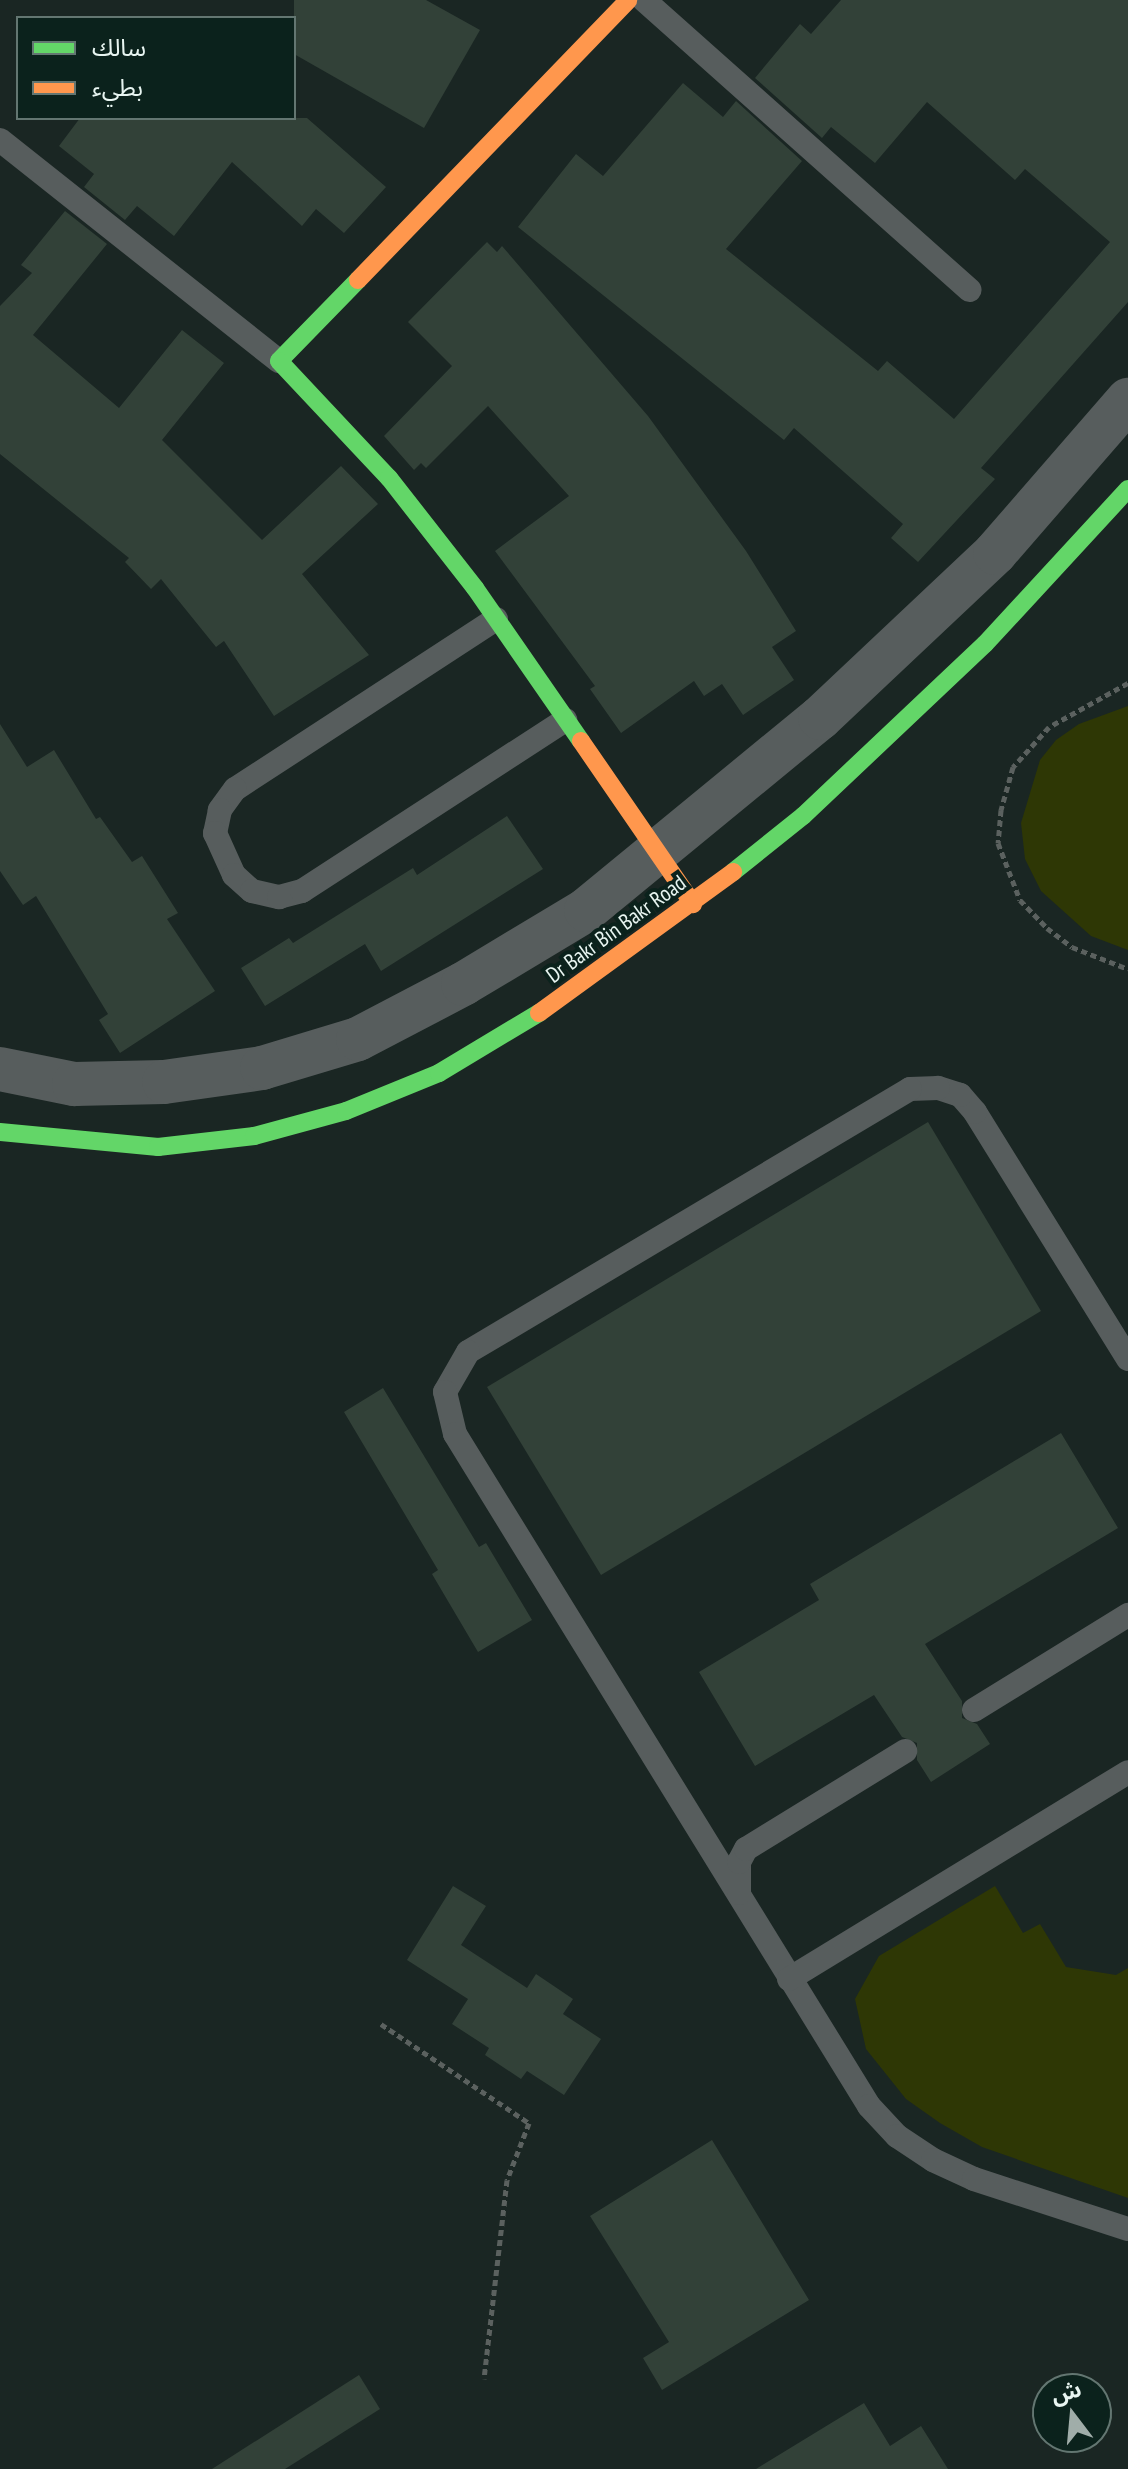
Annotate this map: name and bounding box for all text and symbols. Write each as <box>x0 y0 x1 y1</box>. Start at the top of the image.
legend <box>16 16 296 120</box>
text: سالك <box>92 32 146 63</box>
text: بطيء <box>92 72 143 103</box>
street label: Dr Bakr Bin Bakr Road <box>541 870 691 988</box>
north arrow <box>1032 2373 1112 2453</box>
text: ش <box>1048 2374 1084 2409</box>

